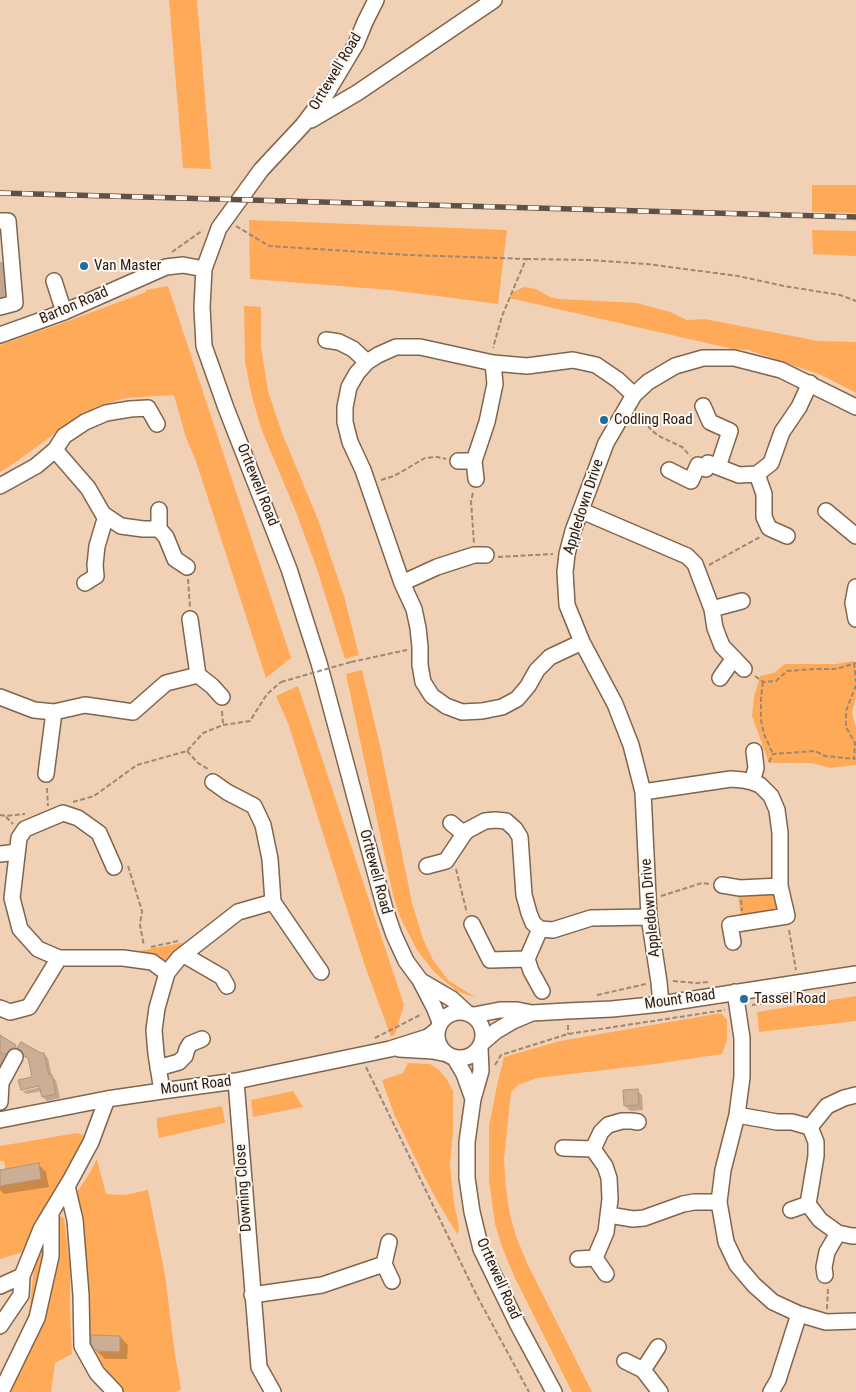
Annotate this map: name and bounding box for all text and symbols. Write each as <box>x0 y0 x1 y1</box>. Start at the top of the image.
street label: Orttewell Road <box>306 30 366 114</box>
place label: Van Master <box>94 257 161 275</box>
marker: Van Master <box>78 260 90 272</box>
street label: Barton Road <box>37 283 111 329</box>
place label: Codling Road <box>614 411 693 429</box>
marker: Codling Road <box>598 414 610 426</box>
street label: Orttewell Road <box>232 441 282 529</box>
street label: Appledown Drive <box>560 457 608 557</box>
street label: Orttewell Road <box>355 828 395 916</box>
street label: Appledown Drive <box>638 858 664 958</box>
street label: Mount Road <box>643 986 717 1014</box>
place label: Tassel Road <box>754 990 826 1008</box>
marker: Tassel Road <box>738 993 750 1005</box>
street label: Mount Road <box>159 1073 233 1099</box>
street label: Downing Close <box>232 1143 256 1233</box>
street label: Orttewell Road <box>472 1236 524 1322</box>

